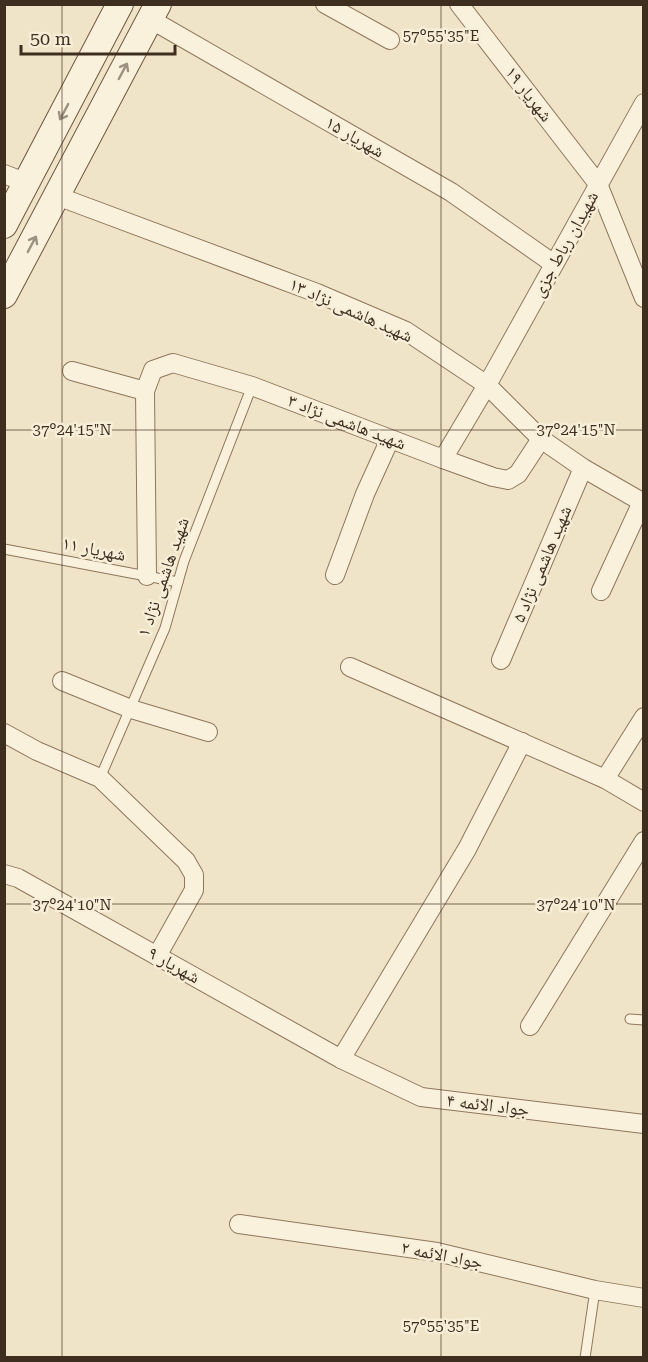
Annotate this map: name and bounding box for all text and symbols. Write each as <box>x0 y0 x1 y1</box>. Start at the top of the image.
scale bar <box>21 18 176 56</box>
text: 57°55'35"E <box>403 27 479 45</box>
text: 50 m <box>30 28 71 49</box>
street label: شهریار ۱۹ <box>501 62 557 126</box>
one-way arrow <box>117 63 129 80</box>
one-way arrow <box>57 103 69 121</box>
street label: شهریار ۱۵ <box>322 111 388 162</box>
street label: شهیدان رباط جزی <box>527 187 603 301</box>
one-way arrow <box>27 235 38 253</box>
street label: شهید هاشمی نژاد ۱۳ <box>286 273 416 347</box>
street label: شهید هاشمی نژاد ۳ <box>285 389 409 455</box>
text: 37°24'15"N <box>32 421 112 439</box>
text: 37°24'15"N <box>536 421 616 439</box>
street label: شهید هاشمی نژاد ۵ <box>507 502 577 626</box>
street label: شهید هاشمی نژاد ۱ <box>132 514 194 640</box>
street label: شهریار ۱۱ <box>60 532 128 565</box>
text: 37°24'10"N <box>32 896 112 914</box>
text: 37°24'10"N <box>536 896 616 914</box>
street label: شهریار ۹ <box>144 942 204 988</box>
street label: جواد الائمه ۴ <box>446 1089 531 1120</box>
street label: جواد الائمه ۲ <box>399 1236 485 1273</box>
text: 57°55'35"E <box>403 1317 479 1335</box>

